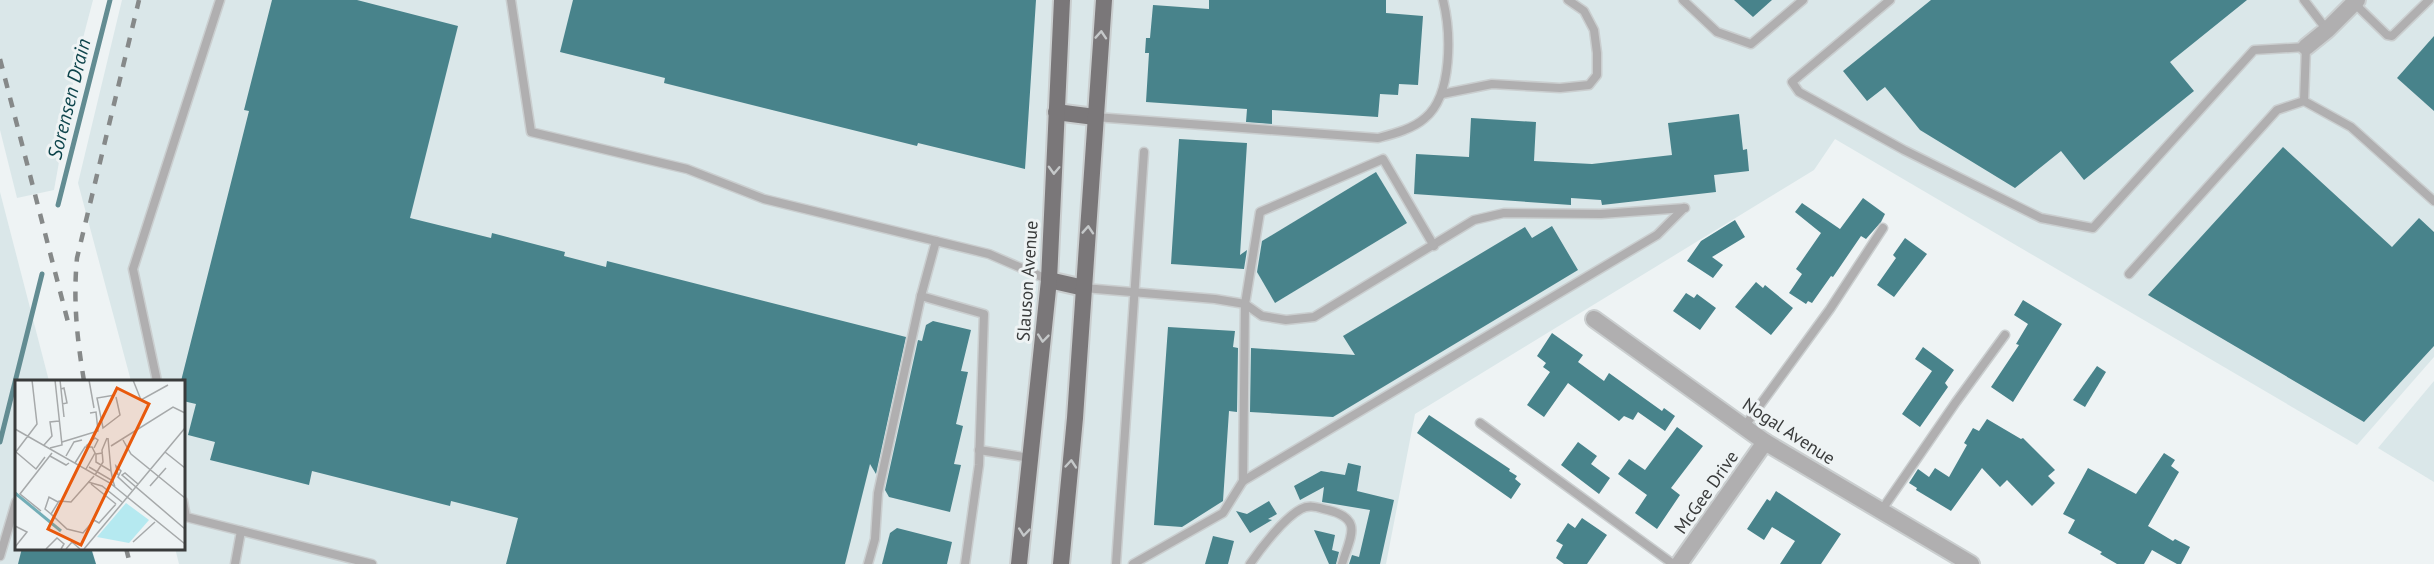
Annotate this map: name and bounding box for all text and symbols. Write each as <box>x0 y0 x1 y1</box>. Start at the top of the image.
one-way arrow <box>1095 31 1108 40</box>
water label: Sorensen Drain <box>41 36 97 162</box>
one-way arrow <box>1047 166 1060 175</box>
street label: Slauson Avenue <box>1011 220 1043 342</box>
one-way arrow <box>1081 225 1094 235</box>
one-way arrow <box>1037 334 1050 343</box>
inset map <box>15 380 184 549</box>
street label: Nogal Avenue <box>1738 392 1840 470</box>
street label: McGee Drive <box>1669 446 1743 538</box>
one-way arrow <box>1064 459 1077 469</box>
one-way arrow <box>1018 528 1031 537</box>

